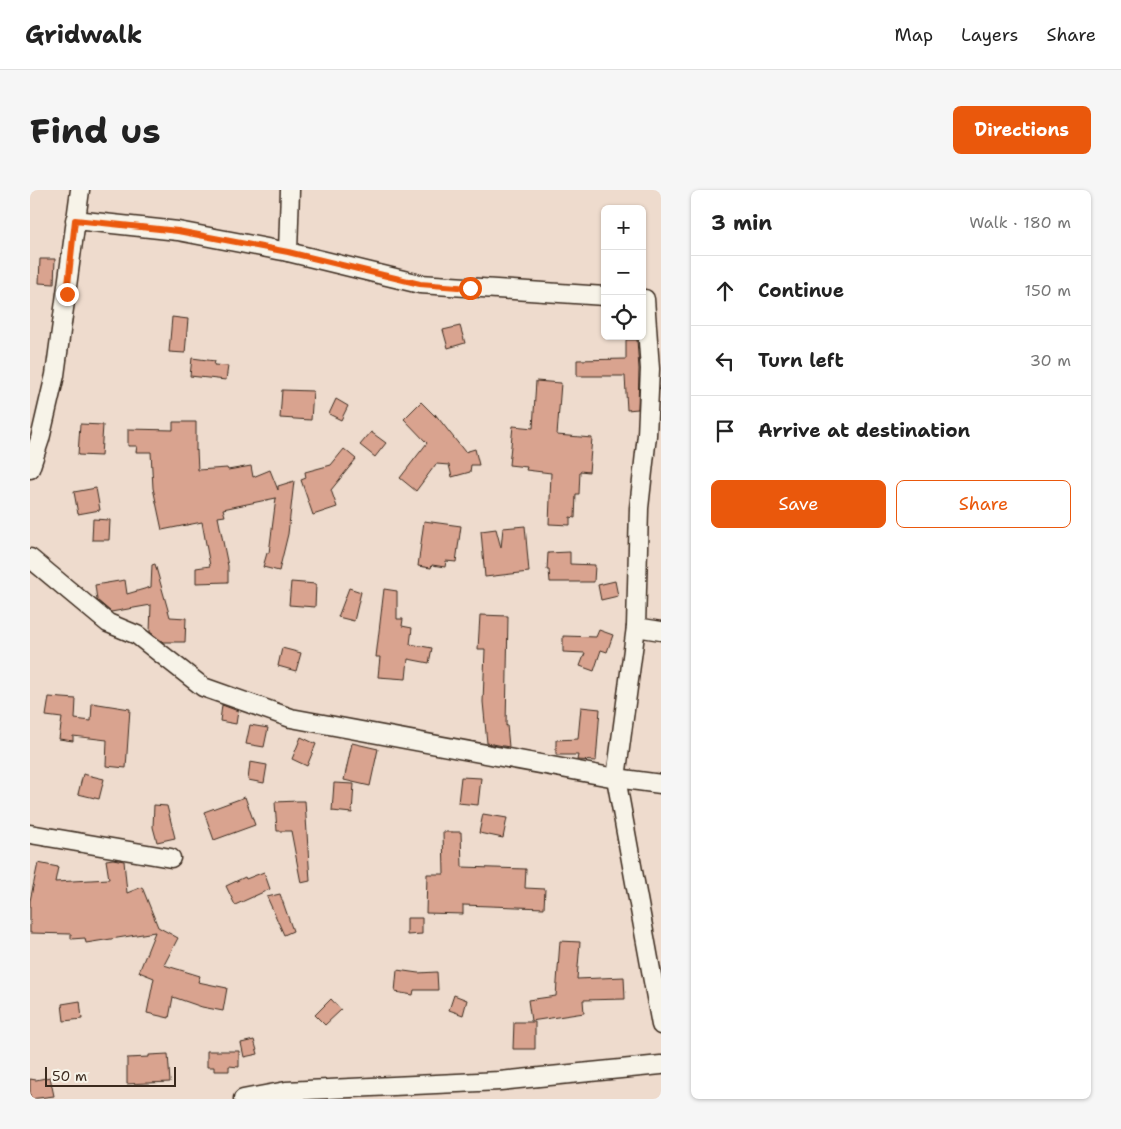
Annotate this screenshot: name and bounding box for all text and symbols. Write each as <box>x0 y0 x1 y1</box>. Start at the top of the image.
text: Gridwalk <box>25 19 142 51</box>
text: Map <box>895 23 933 47</box>
text: Layers <box>961 23 1018 47</box>
text: Share <box>1046 23 1096 47</box>
button: Directions <box>953 106 1091 154</box>
text: Find us <box>30 107 161 154</box>
map controls <box>601 205 646 340</box>
button: + <box>601 205 646 250</box>
text: 3 min <box>711 209 772 237</box>
text: Walk · 180 m <box>969 212 1071 233</box>
button: − <box>601 250 646 295</box>
route start <box>459 277 482 300</box>
icon: ahead <box>711 277 739 305</box>
text: Continue <box>758 278 844 303</box>
text: 150 m <box>1024 280 1071 301</box>
route end <box>56 283 79 306</box>
button: locate <box>601 295 646 340</box>
icon: left <box>711 347 739 375</box>
text: Turn left <box>758 348 844 373</box>
text: 30 m <box>1030 350 1071 371</box>
icon: arrive <box>711 417 739 445</box>
text: Arrive at destination <box>758 418 970 443</box>
button: Save <box>711 480 886 528</box>
button: Share <box>896 480 1071 528</box>
scale bar <box>45 1064 176 1087</box>
text: 50 m <box>52 1067 87 1085</box>

